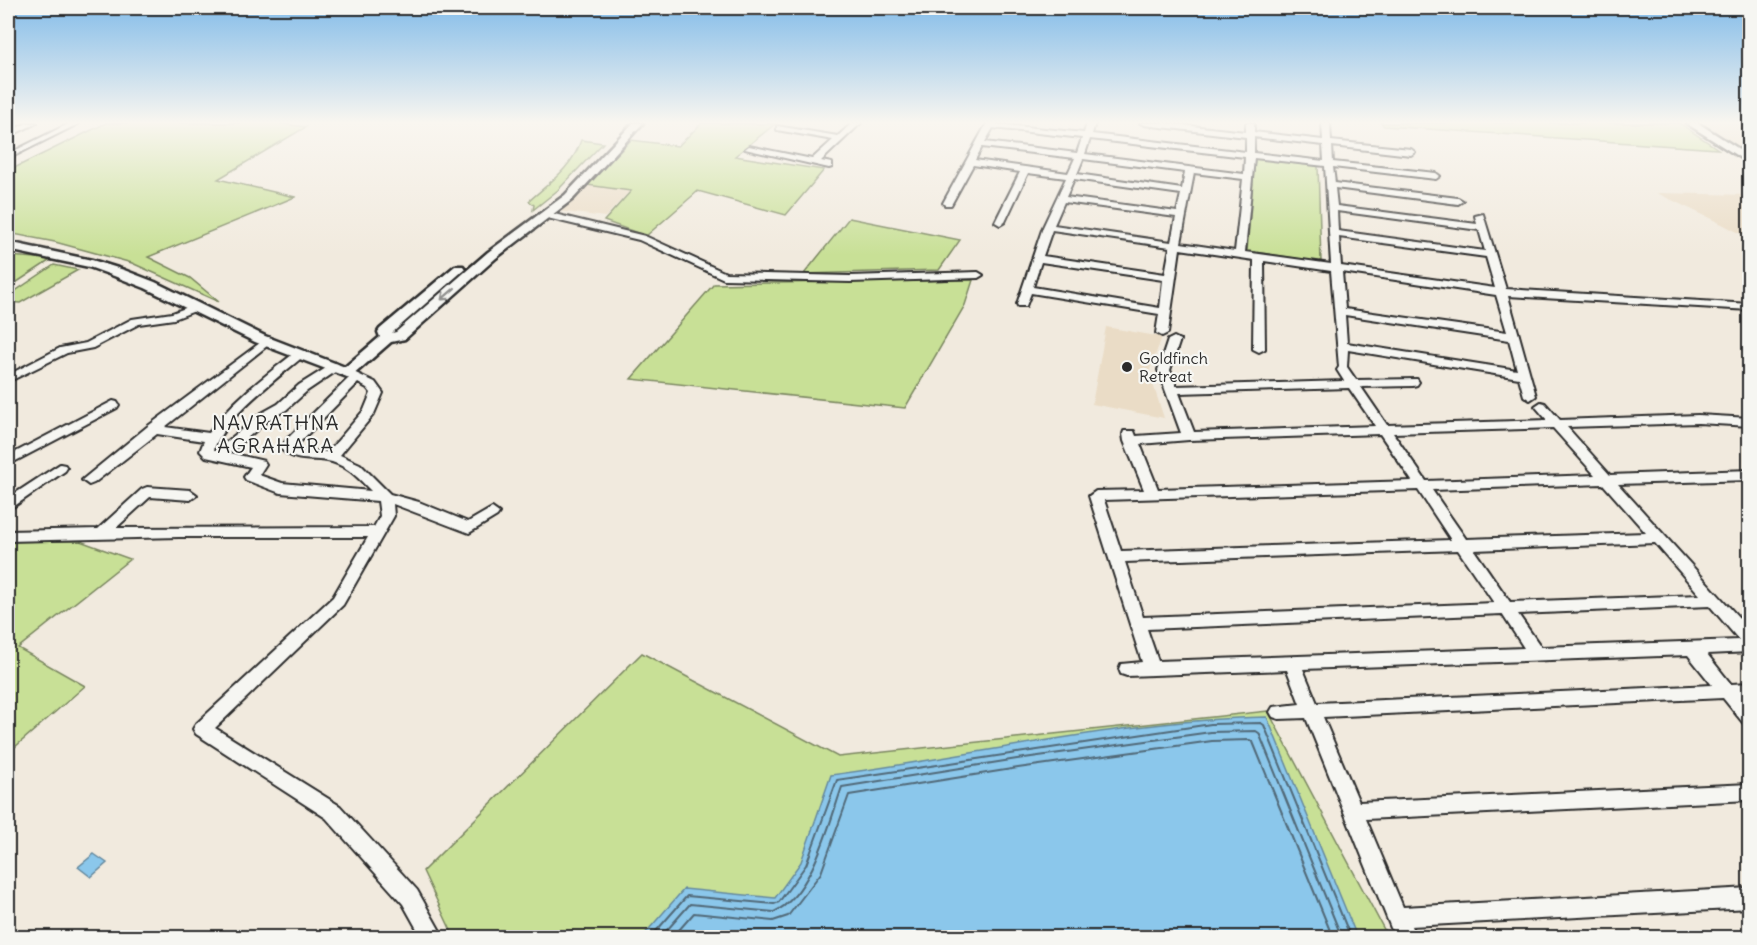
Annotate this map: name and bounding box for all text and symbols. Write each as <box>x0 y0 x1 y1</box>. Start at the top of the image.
one-way arrow <box>441 287 456 301</box>
place label: Goldfinch Retreat <box>1139 348 1208 386</box>
marker: Goldfinch Retreat <box>1120 360 1134 374</box>
district label: NAVRATHNA AGRAHARA <box>212 410 340 458</box>

